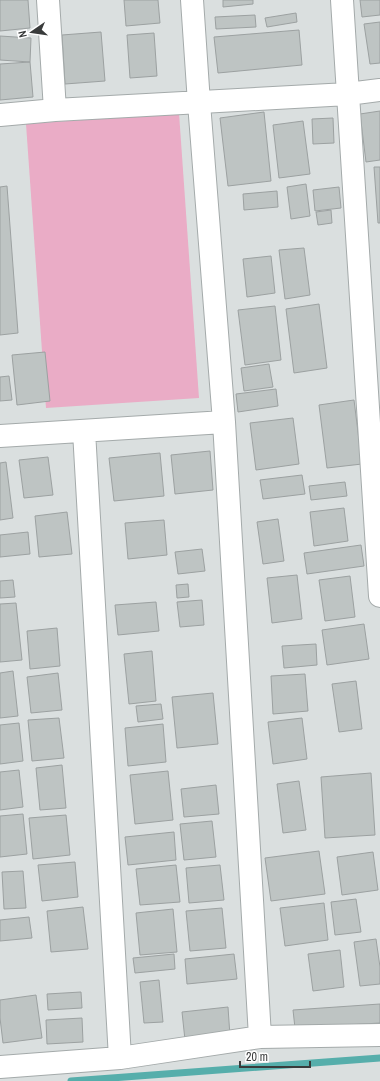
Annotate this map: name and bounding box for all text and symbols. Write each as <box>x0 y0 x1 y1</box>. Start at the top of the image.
north arrow <box>12 12 52 52</box>
text: N <box>15 30 30 39</box>
scale bar <box>240 1043 310 1069</box>
text: 20 m <box>246 1049 268 1065</box>

